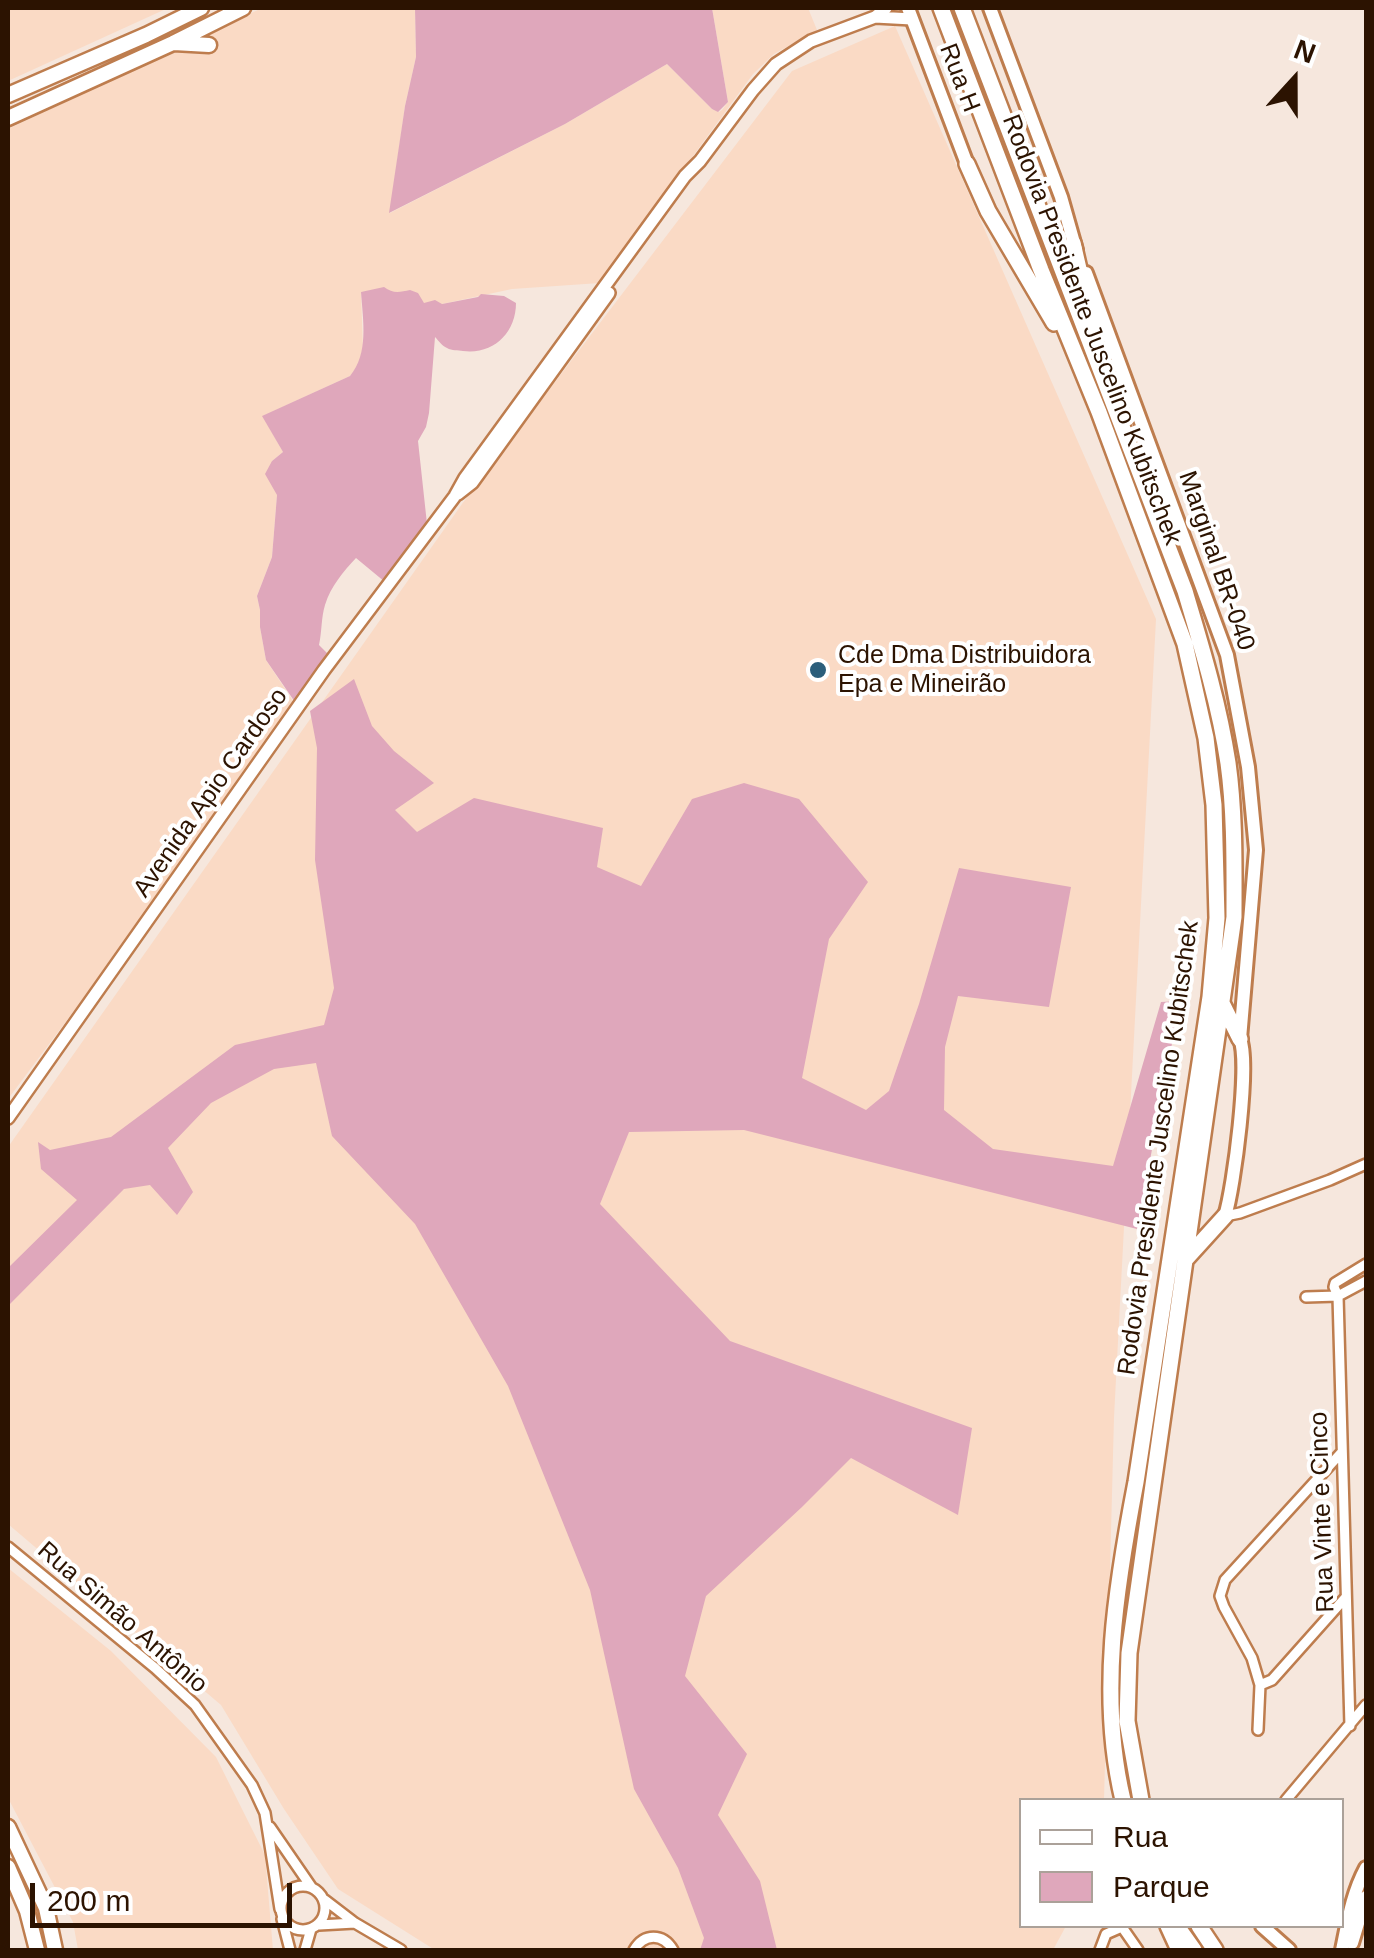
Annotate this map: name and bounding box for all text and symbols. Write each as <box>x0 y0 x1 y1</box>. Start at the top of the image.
north arrow <box>1244 30 1344 130</box>
text: N <box>1290 33 1320 70</box>
street label: Rua H <box>932 40 986 116</box>
street label: Rodovia Presidente Juscelino Kubitschek <box>995 111 1187 549</box>
street label: Marginal BR-040 <box>1171 467 1261 655</box>
place label: Cde Dma Distribuidora Epa e Mineirão <box>838 641 1091 700</box>
marker: Cde Dma Distribuidora Epa e Mineirão <box>807 659 829 681</box>
street label: Avenida Apio Cardoso <box>127 683 295 903</box>
street label: Rodovia Presidente Juscelino Kubitschek <box>1112 919 1206 1377</box>
street label: Rua Vinte e Cinco <box>1305 1411 1341 1613</box>
street label: Rua Simão Antônio <box>31 1536 213 1700</box>
legend <box>1019 1798 1344 1928</box>
text: Rua <box>1113 1820 1168 1853</box>
scale bar <box>35 1863 298 1925</box>
text: Parque <box>1113 1870 1210 1903</box>
text: 200 m <box>47 1884 130 1917</box>

